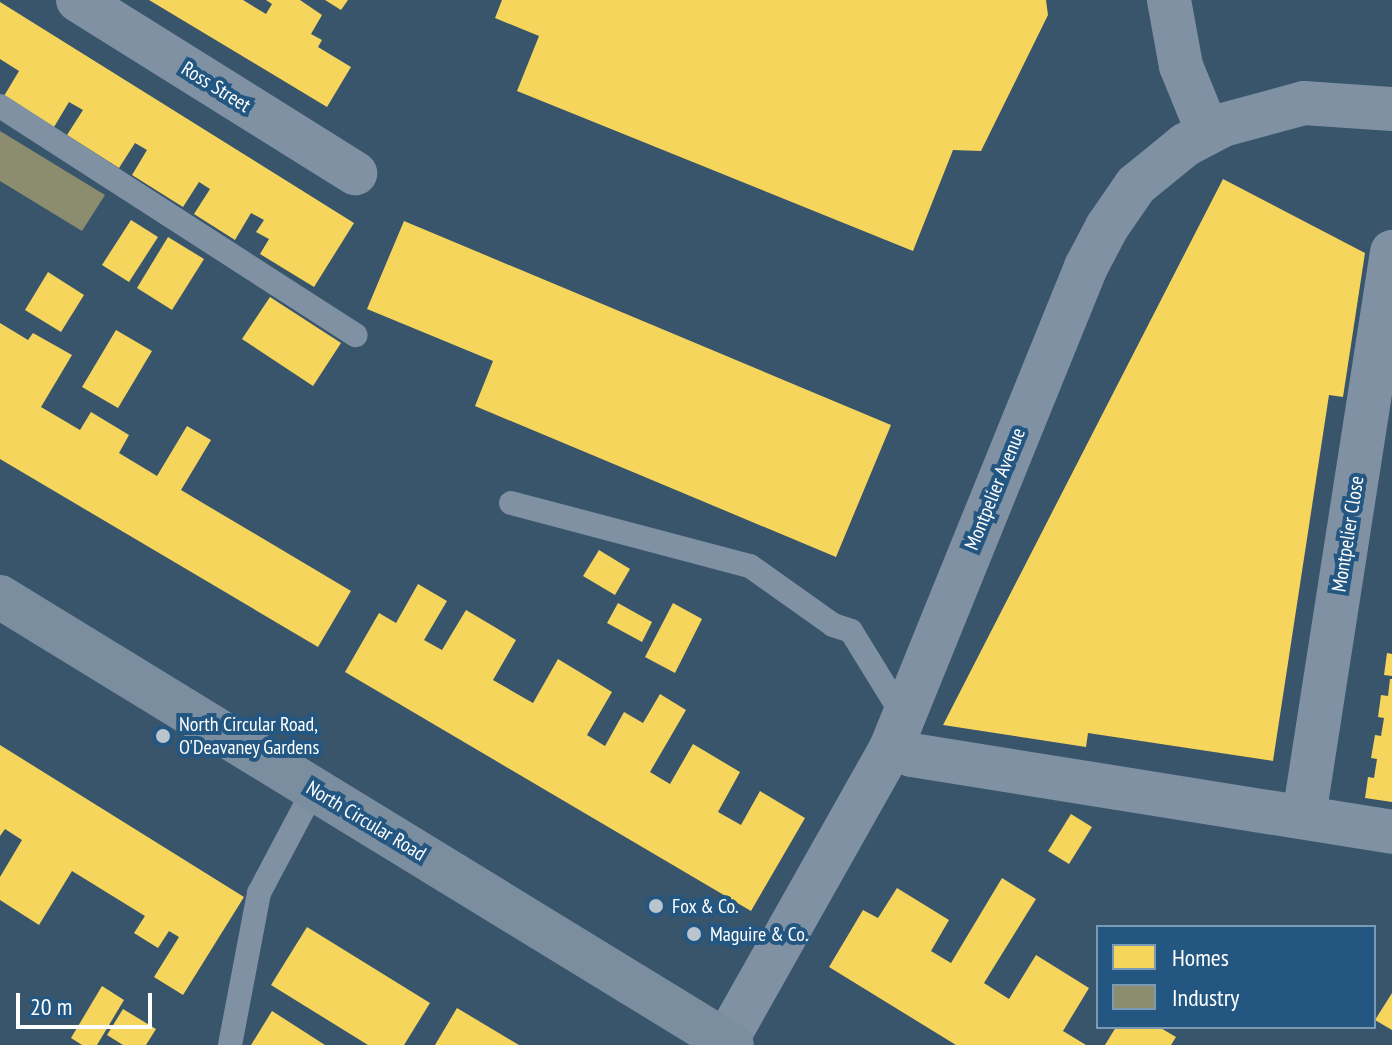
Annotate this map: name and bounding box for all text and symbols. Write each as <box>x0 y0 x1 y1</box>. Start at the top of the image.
street label: Ross Street <box>177 57 255 117</box>
street label: Montpelier Avenue <box>959 424 1031 554</box>
street label: Montpelier Close <box>1327 474 1369 594</box>
place label: North Circular Road, O'Deavaney Gardens <box>179 712 320 759</box>
marker: North Circular Road, O'Deavaney Gardens <box>154 727 172 745</box>
street label: North Circular Road <box>302 776 430 866</box>
place label: Fox & Co. <box>672 894 739 918</box>
marker: Fox & Co. <box>647 897 665 915</box>
place label: Maguire & Co. <box>710 922 808 946</box>
marker: Maguire & Co. <box>685 925 703 943</box>
legend <box>1096 925 1376 1029</box>
text: Homes <box>1172 942 1229 973</box>
scale bar <box>20 977 156 1027</box>
text: Industry <box>1172 982 1239 1013</box>
text: 20 m <box>30 991 72 1022</box>

